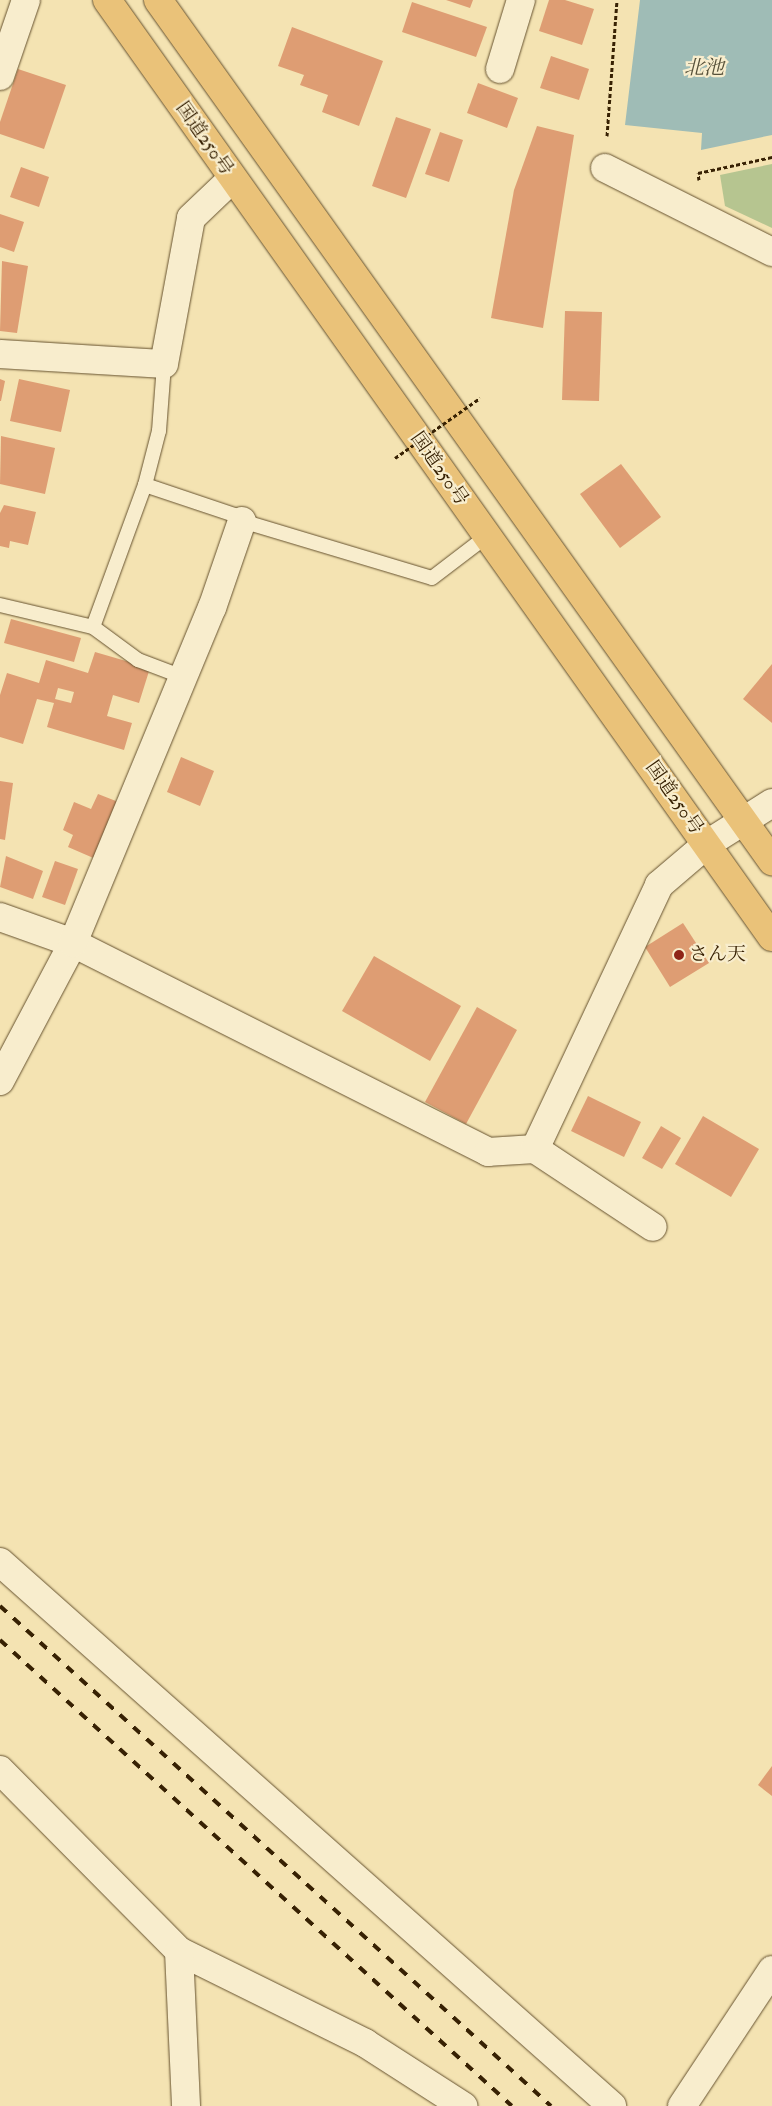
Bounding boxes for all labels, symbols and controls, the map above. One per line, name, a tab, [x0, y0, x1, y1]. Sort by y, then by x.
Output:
water label: 北池	[684, 55, 724, 79]
street label: 国道250号	[170, 98, 238, 180]
street label: 国道250号	[405, 428, 473, 510]
street label: 国道250号	[640, 757, 708, 839]
place label: さん天	[689, 944, 746, 966]
marker: さん天	[673, 949, 685, 961]

